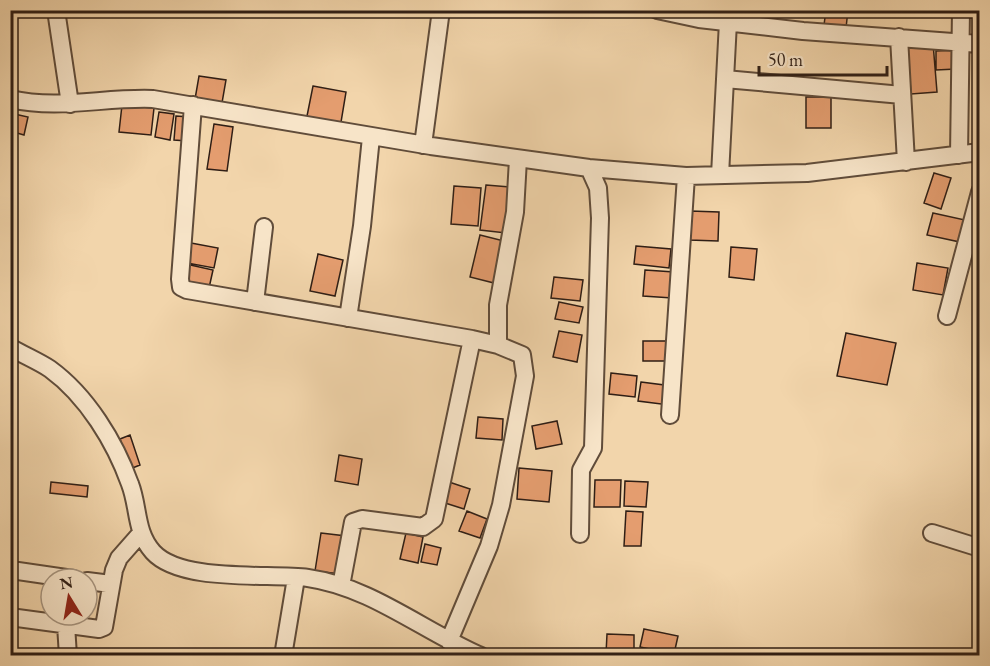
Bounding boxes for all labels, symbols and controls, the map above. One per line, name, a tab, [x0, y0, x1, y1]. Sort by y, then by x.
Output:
scale bar	[759, 39, 886, 77]
text: 50 m	[768, 48, 803, 71]
north arrow	[39, 567, 99, 627]
text: N	[58, 571, 75, 594]

